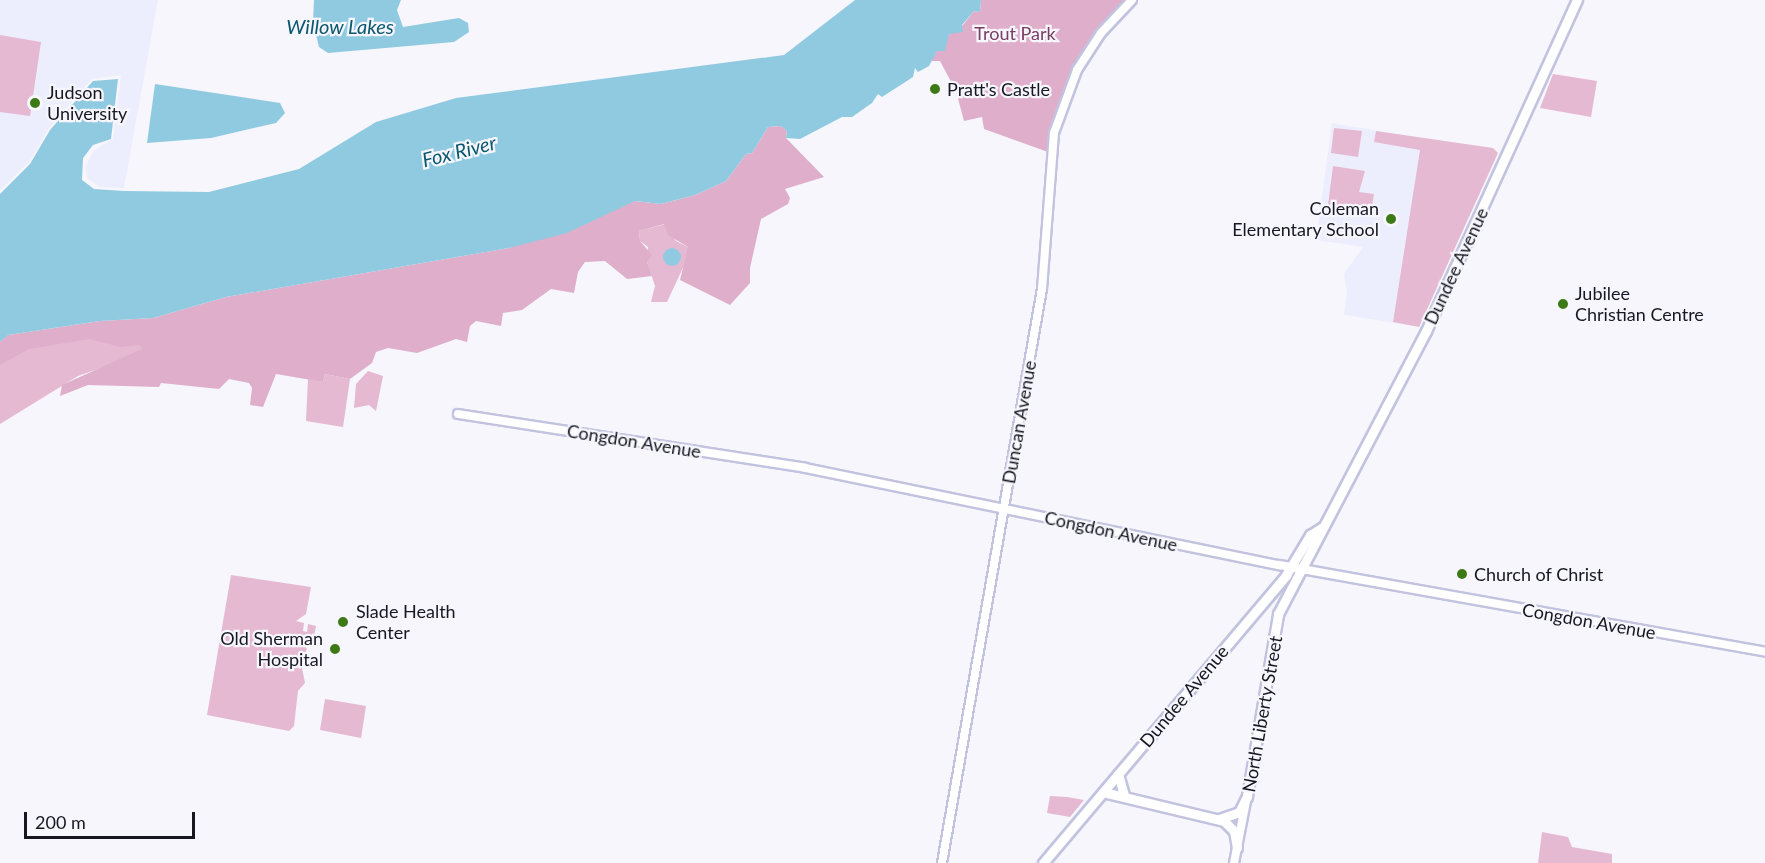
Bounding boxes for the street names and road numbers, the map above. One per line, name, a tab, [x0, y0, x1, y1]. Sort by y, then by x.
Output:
street label: Dundee Avenue	[1419, 204, 1493, 328]
street label: Duncan Avenue	[997, 358, 1041, 486]
street label: Congdon Avenue	[565, 420, 703, 462]
street label: Congdon Avenue	[1042, 506, 1180, 556]
street label: Congdon Avenue	[1520, 599, 1658, 643]
street label: North Liberty Street	[1238, 634, 1286, 794]
street label: Dundee Avenue	[1135, 640, 1233, 752]

